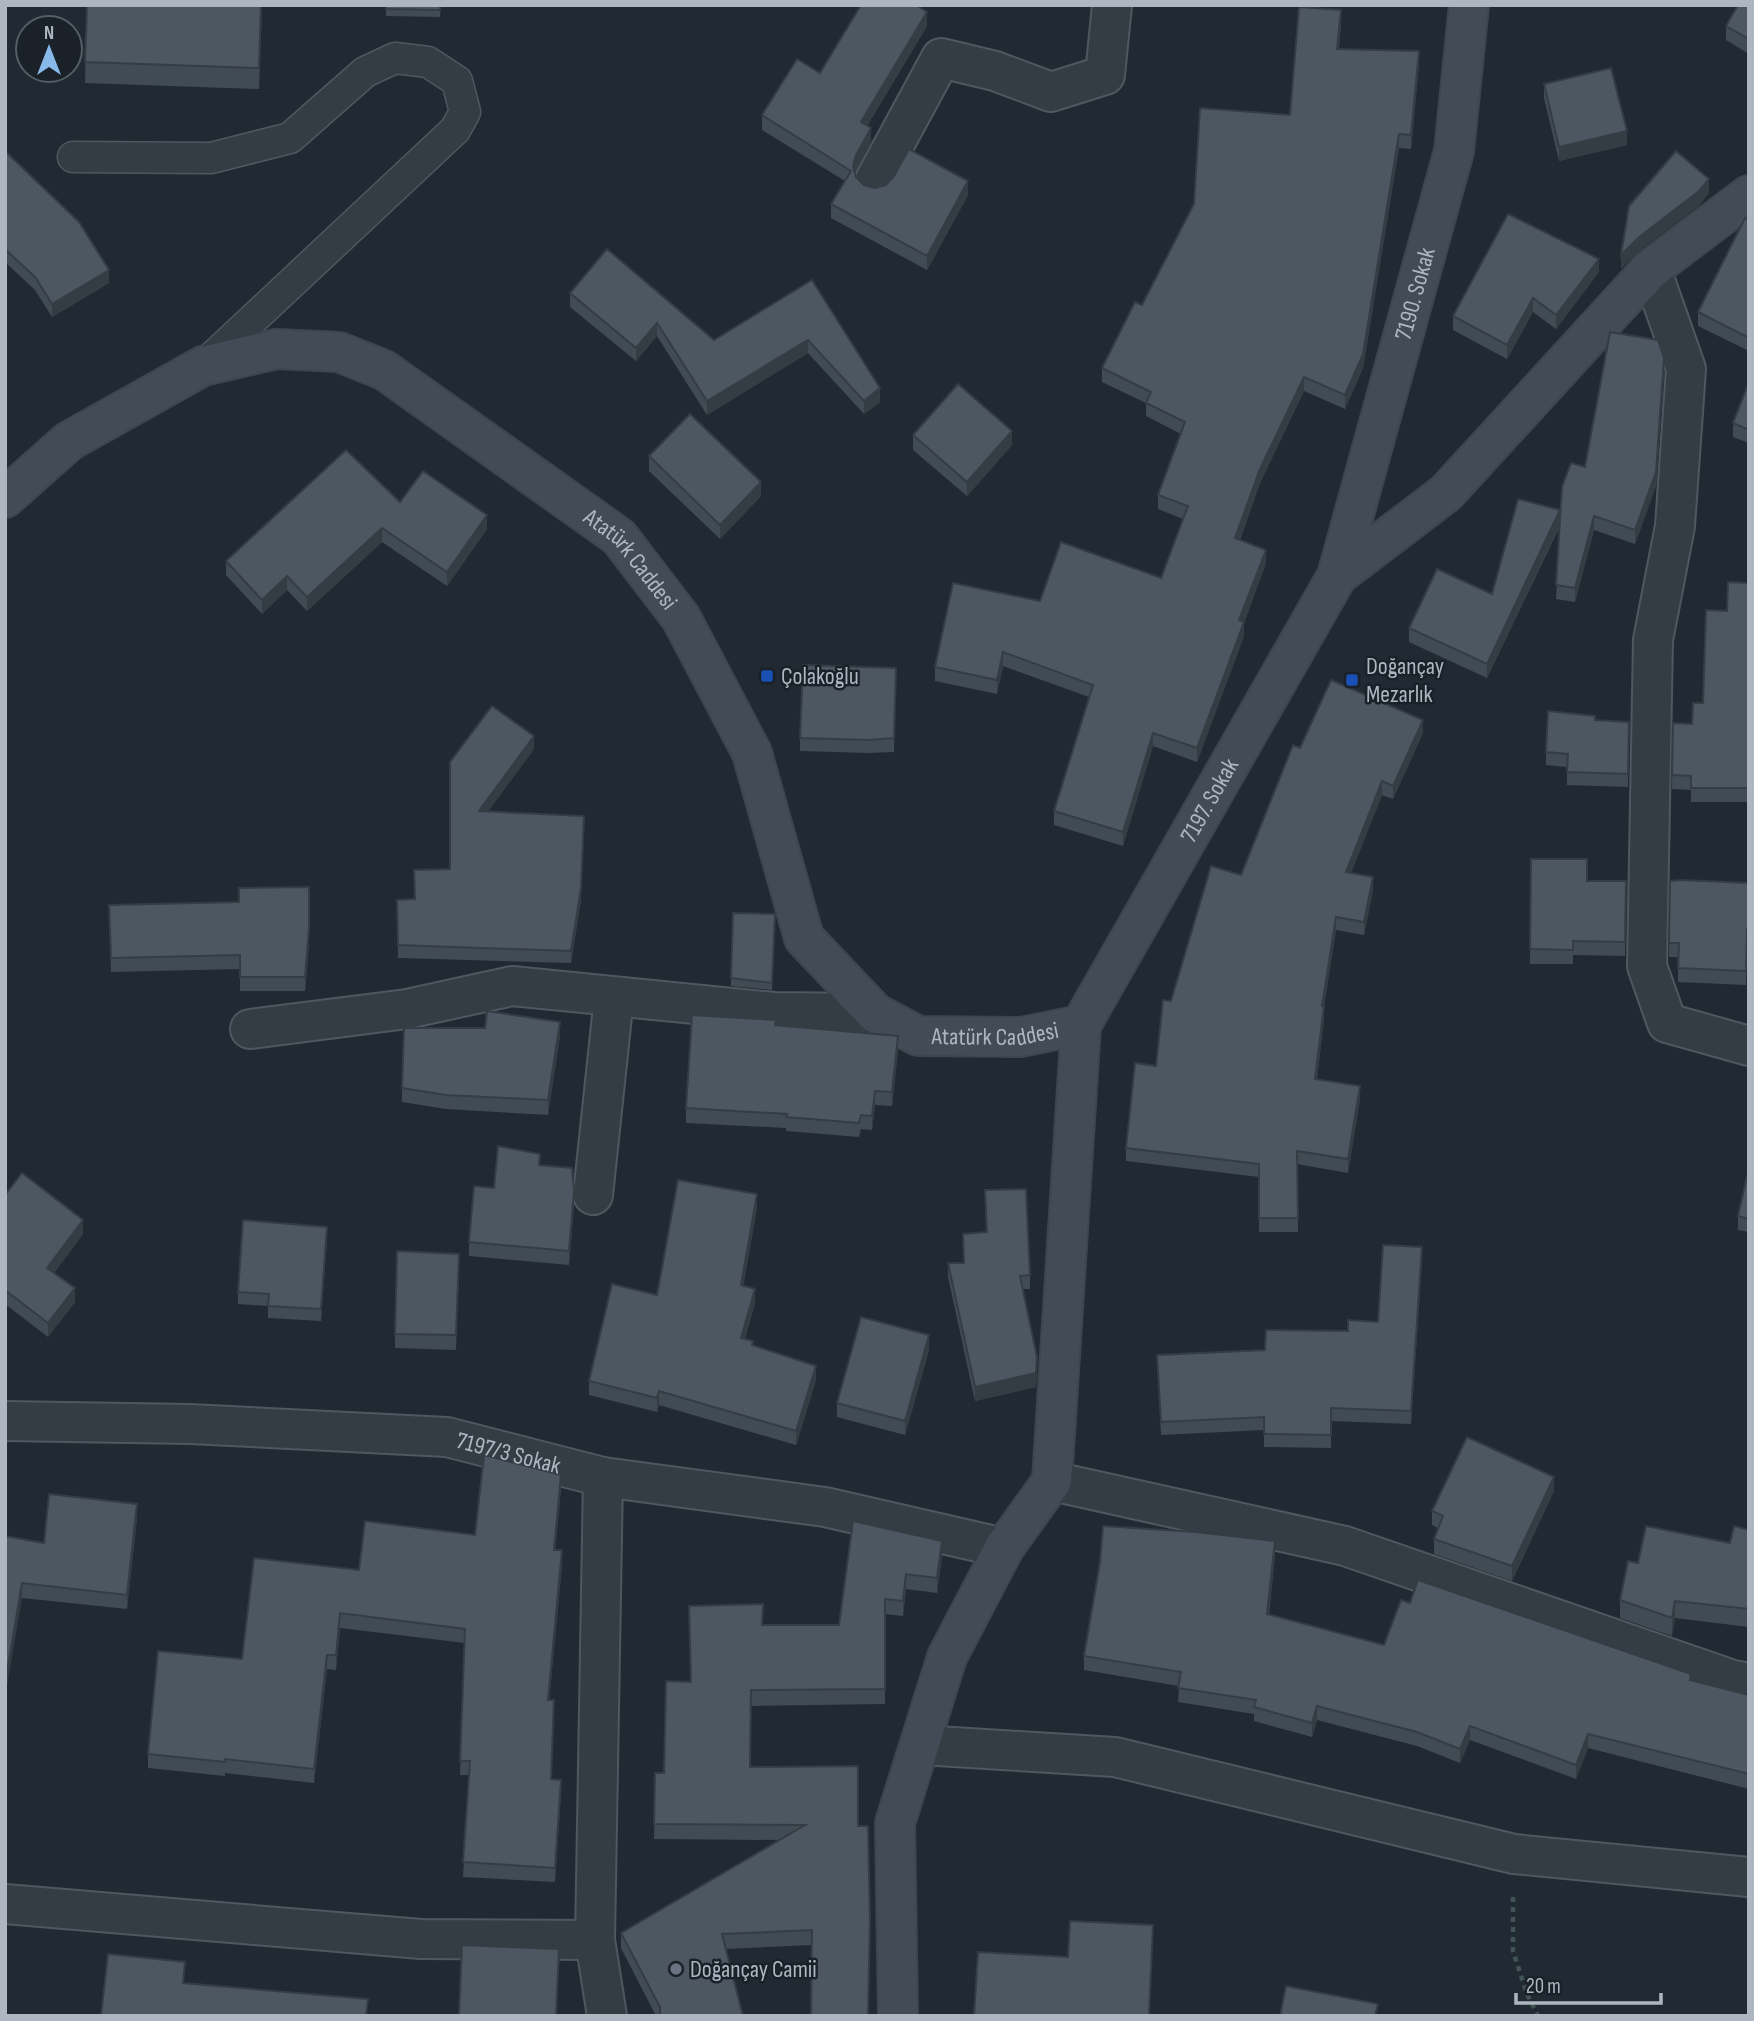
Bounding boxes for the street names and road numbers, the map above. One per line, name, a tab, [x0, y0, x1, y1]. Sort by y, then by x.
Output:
street label: 7190. Sokak	[1389, 244, 1442, 343]
street label: Atatürk Caddesi	[577, 502, 683, 616]
street label: 7197. Sokak	[1174, 753, 1245, 848]
street label: Atatürk Caddesi	[930, 1016, 1061, 1053]
street label: 7197/3 Sokak	[453, 1426, 564, 1481]

